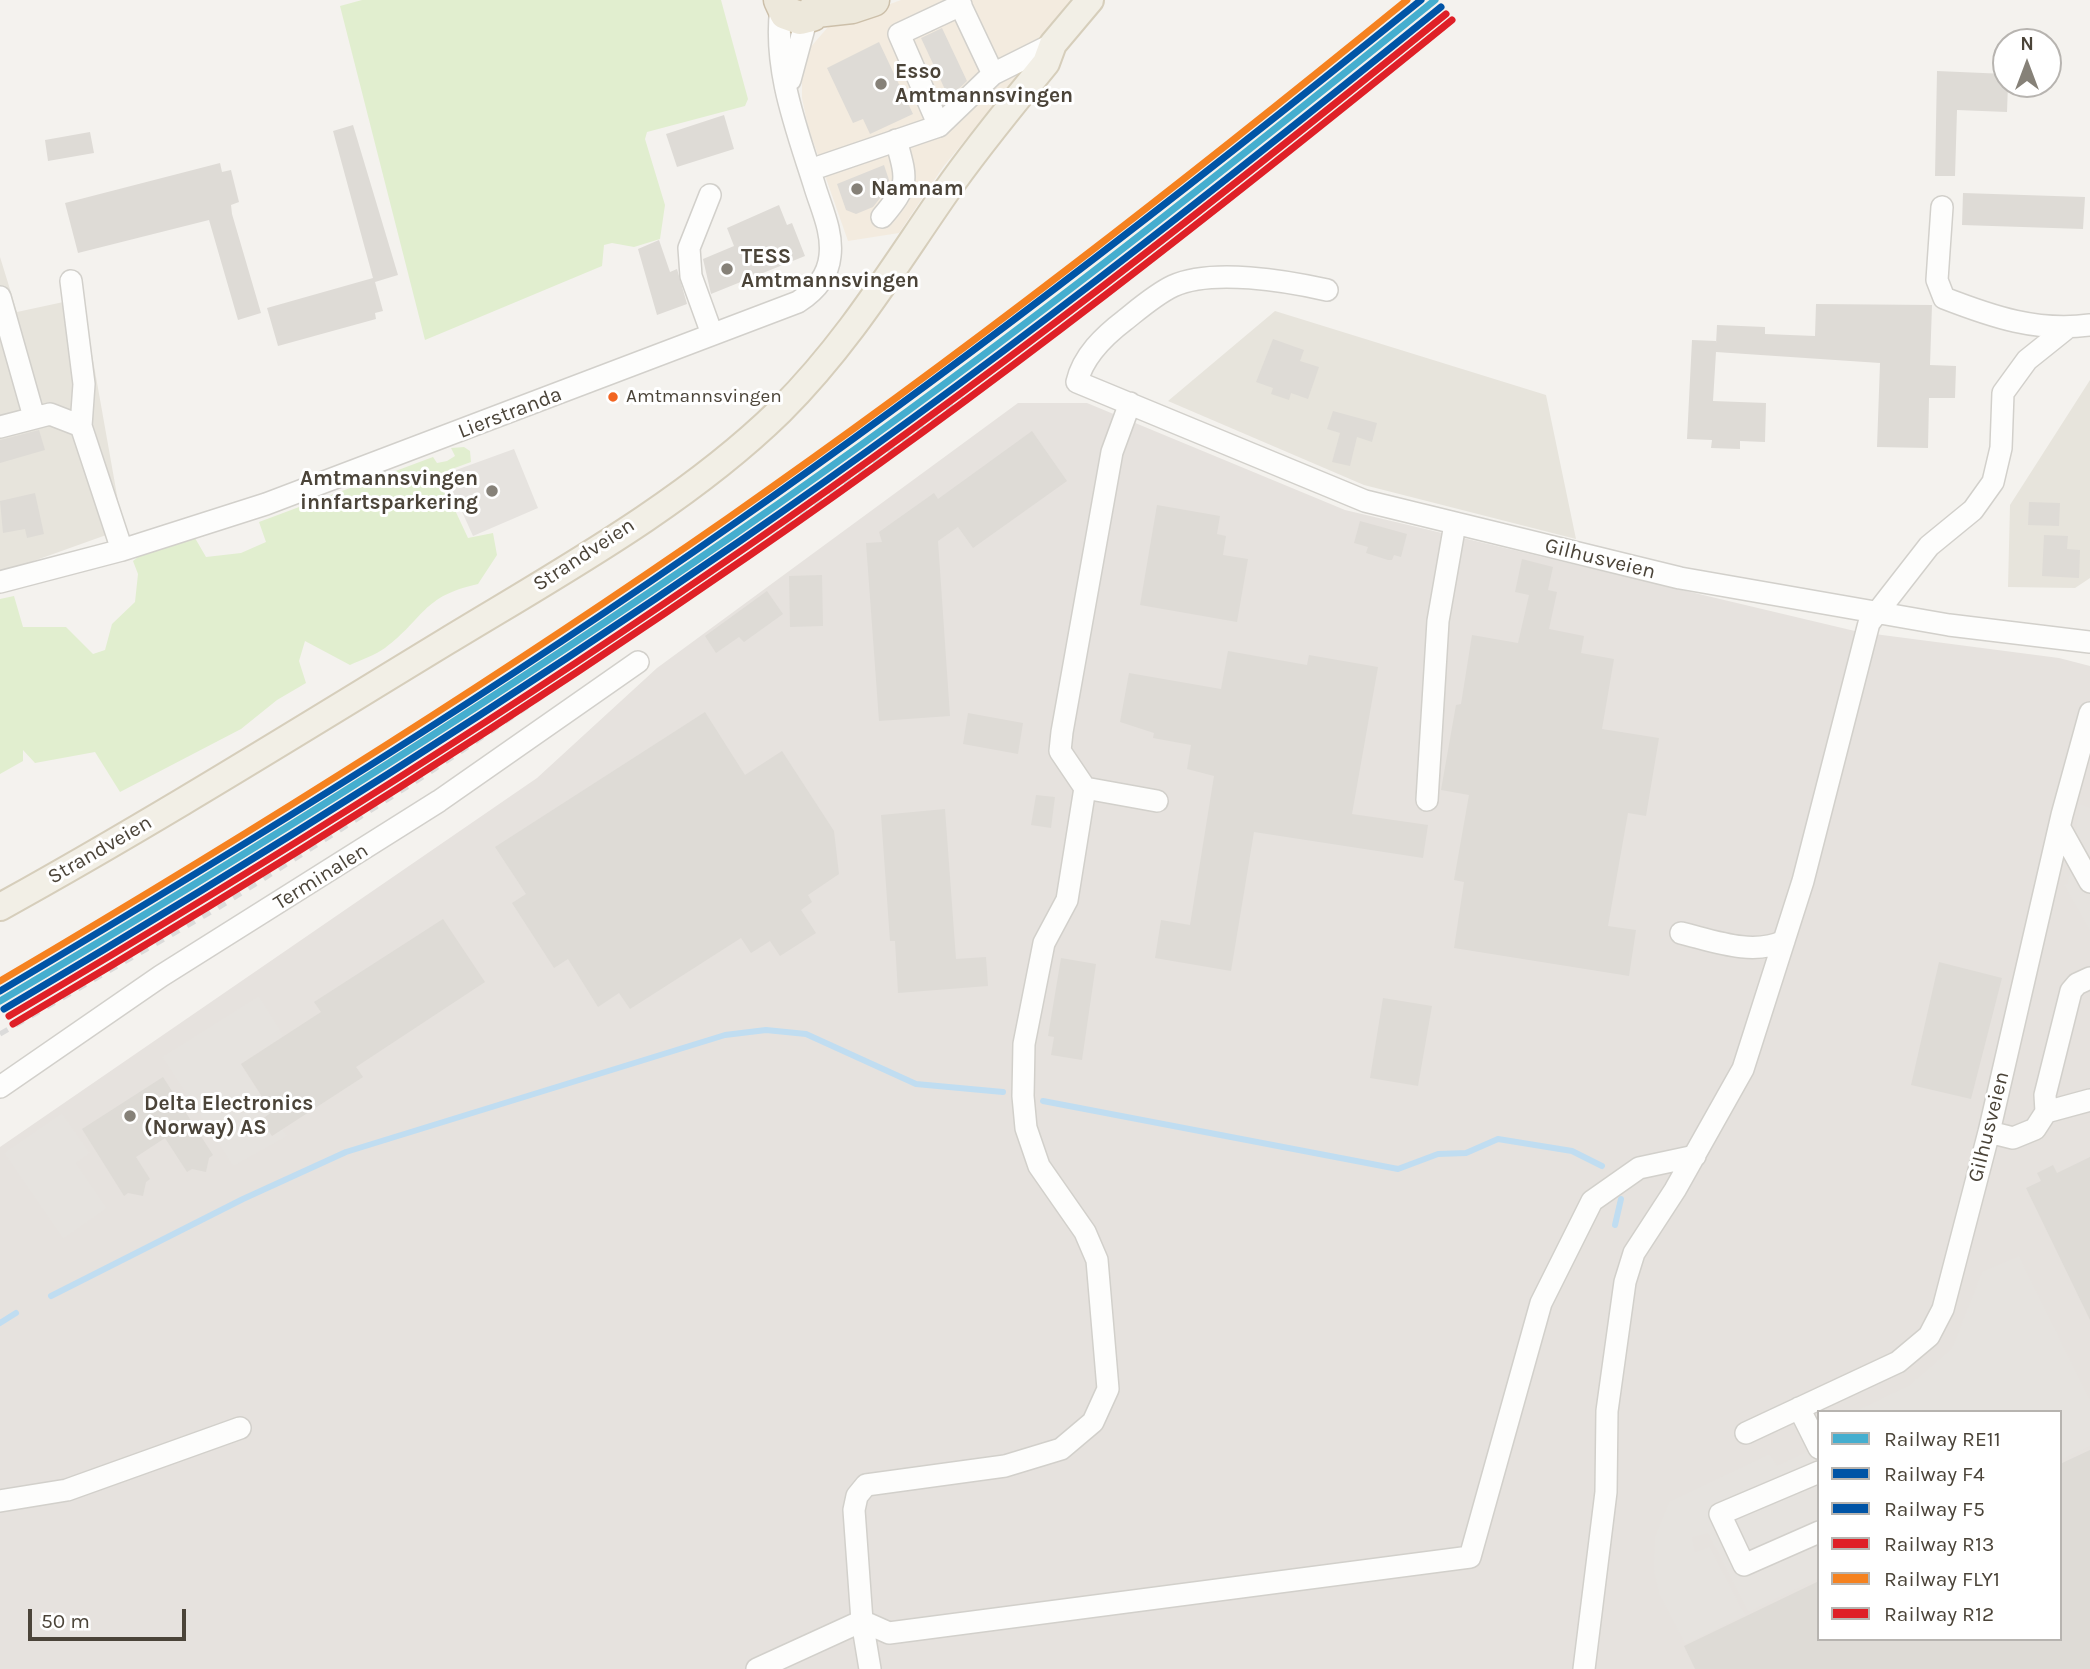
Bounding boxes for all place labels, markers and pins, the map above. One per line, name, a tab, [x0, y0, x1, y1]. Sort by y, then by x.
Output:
place label: Esso Amtmannsvingen	[895, 59, 1073, 109]
marker: Esso Amtmannsvingen	[873, 76, 889, 92]
place label: Namnam	[871, 176, 964, 202]
marker: Namnam	[849, 181, 865, 197]
place label: TESS Amtmannsvingen	[741, 244, 919, 294]
marker: TESS Amtmannsvingen	[719, 261, 735, 277]
place label: Amtmannsvingen	[626, 386, 782, 408]
marker: Amtmannsvingen	[606, 390, 620, 404]
place label: Amtmannsvingen innfartsparkering	[300, 466, 478, 516]
marker: Amtmannsvingen innfartsparkering	[484, 483, 500, 499]
place label: Delta Electronics (Norway) AS	[144, 1091, 313, 1141]
marker: Delta Electronics (Norway) AS	[122, 1108, 138, 1124]

